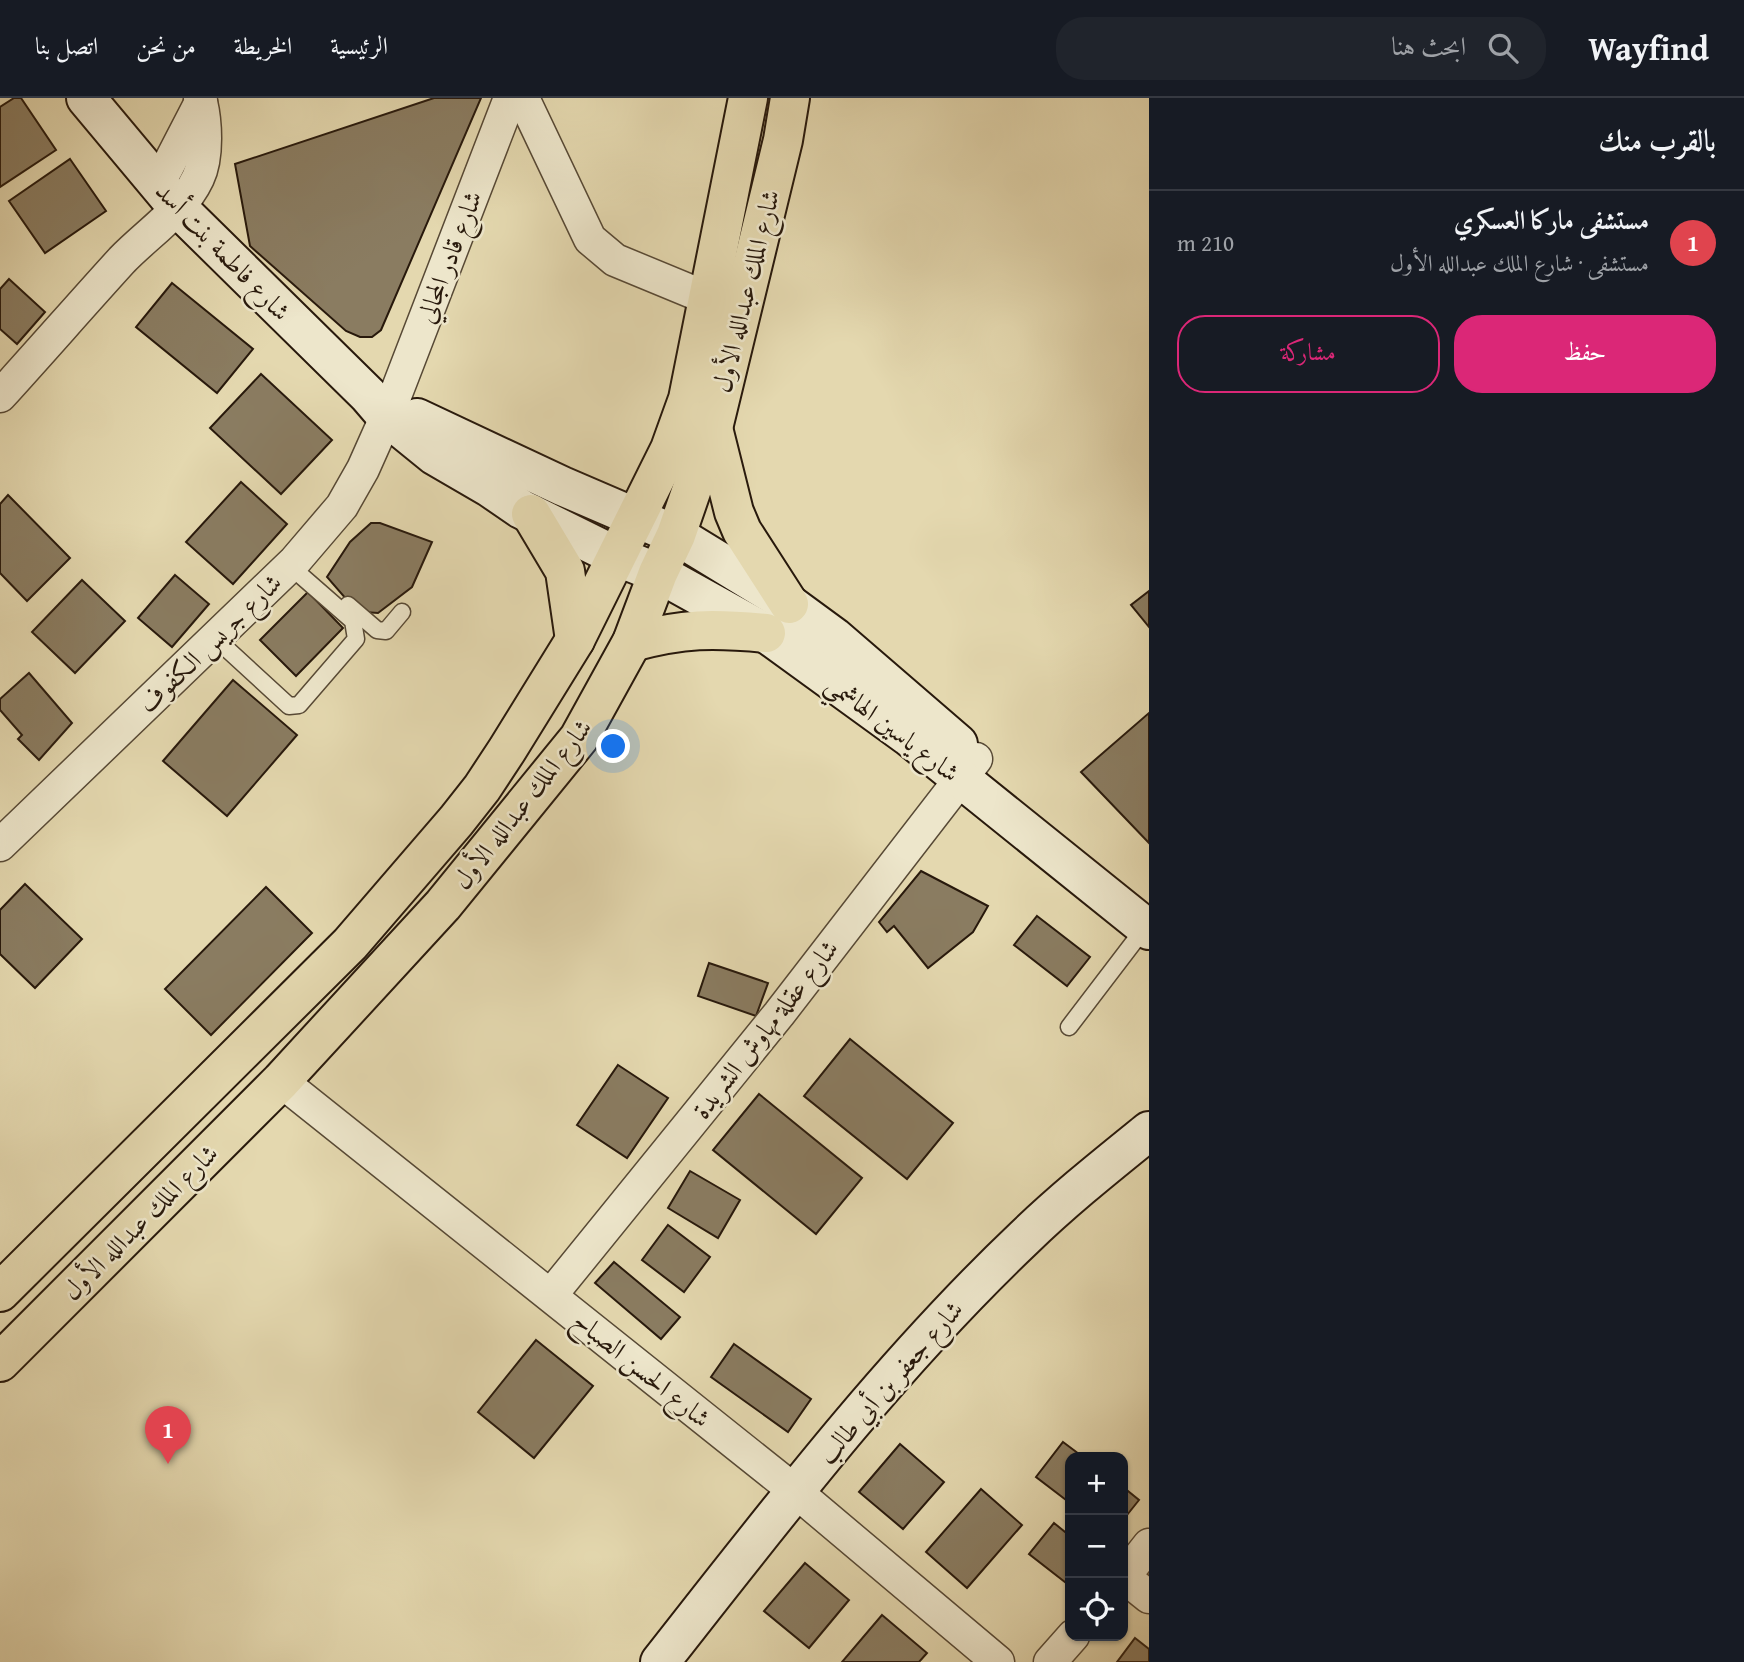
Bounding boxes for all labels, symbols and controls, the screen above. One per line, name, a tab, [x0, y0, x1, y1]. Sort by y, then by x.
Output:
search box	[1056, 17, 1546, 80]
text: Wayfind	[1588, 24, 1709, 72]
text: ابحث هنا	[1391, 26, 1466, 65]
text: اتصل بنا	[35, 28, 98, 63]
text: من نحن	[136, 28, 196, 63]
text: الخريطة	[234, 28, 292, 63]
text: الرئيسية	[330, 28, 388, 63]
icon: search	[1484, 29, 1522, 67]
text: بالقرب منك	[1599, 118, 1716, 162]
street label: شارع فاطمة بنت أسد	[144, 172, 300, 331]
street label: شارع قادر المجالي	[405, 185, 494, 330]
street label: شارع الملك عبدالله الأول	[701, 185, 792, 397]
text: مستشفى ماركا العسكري	[1454, 200, 1649, 239]
text: 210 m	[1177, 226, 1234, 259]
text: 1	[1687, 226, 1699, 259]
text: مستشفى · شارع الملك عبدالله الأول	[1390, 246, 1649, 279]
button: مشاركة	[1177, 315, 1440, 393]
button: حفظ	[1454, 315, 1716, 393]
street label: شارع جريس الكفوف	[129, 564, 293, 724]
street label: شارع ياسين الهاشمي	[814, 664, 969, 796]
street label: شارع الملك عبدالله الأول	[442, 710, 603, 899]
your location	[596, 729, 630, 763]
street label: شارع عقلة مهاوش الشريدة	[682, 930, 850, 1129]
street label: شارع الملك عبدالله الأول	[52, 1134, 229, 1311]
street label: شارع جعفر بن أبي طالب	[807, 1291, 974, 1474]
street label: شارع الحسن الصباح	[562, 1301, 720, 1440]
pin: 1	[145, 1406, 191, 1464]
map controls	[1065, 1452, 1128, 1641]
button: +	[1065, 1452, 1128, 1515]
button: −	[1065, 1515, 1128, 1578]
button: locate	[1065, 1578, 1128, 1641]

